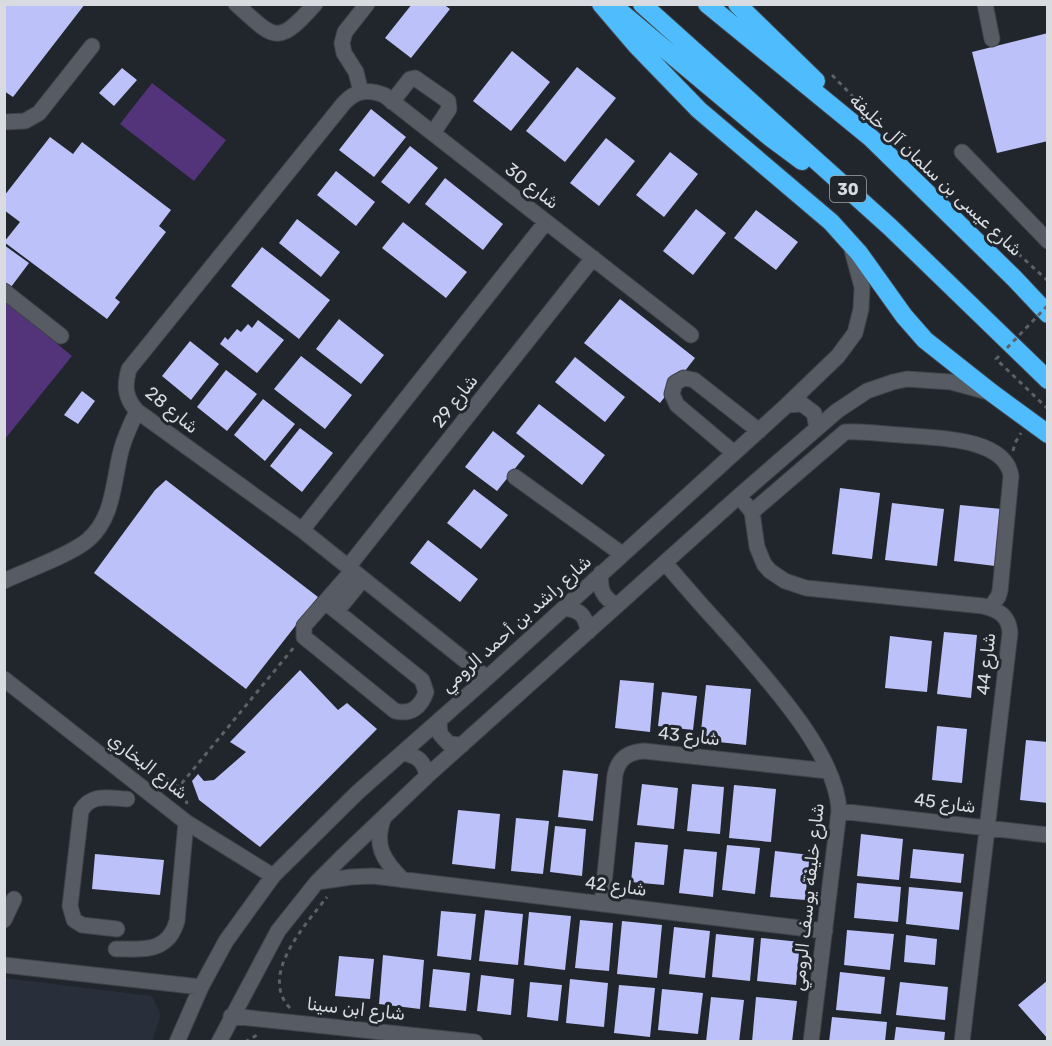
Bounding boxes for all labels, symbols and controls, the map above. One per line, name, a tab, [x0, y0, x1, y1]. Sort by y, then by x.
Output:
street label: شارع عيسى بن سلمان آل خليفة	[844, 89, 1027, 262]
street label: شارع 30	[500, 158, 563, 215]
road number: 30	[830, 176, 866, 202]
street label: شارع 29	[427, 370, 483, 433]
street label: شارع 28	[140, 382, 203, 439]
street label: شارع راشد بن أحمد الرومي	[436, 550, 597, 699]
street label: شارع 44	[972, 632, 1001, 696]
street label: شارع 43	[657, 722, 721, 751]
street label: شارع البخاري	[103, 728, 192, 805]
street label: شارع 45	[913, 788, 977, 819]
street label: شارع خليفة يوسف الرومي	[787, 802, 831, 992]
street label: شارع 42	[584, 871, 648, 902]
street label: شارع ابن سينا	[306, 993, 406, 1026]

